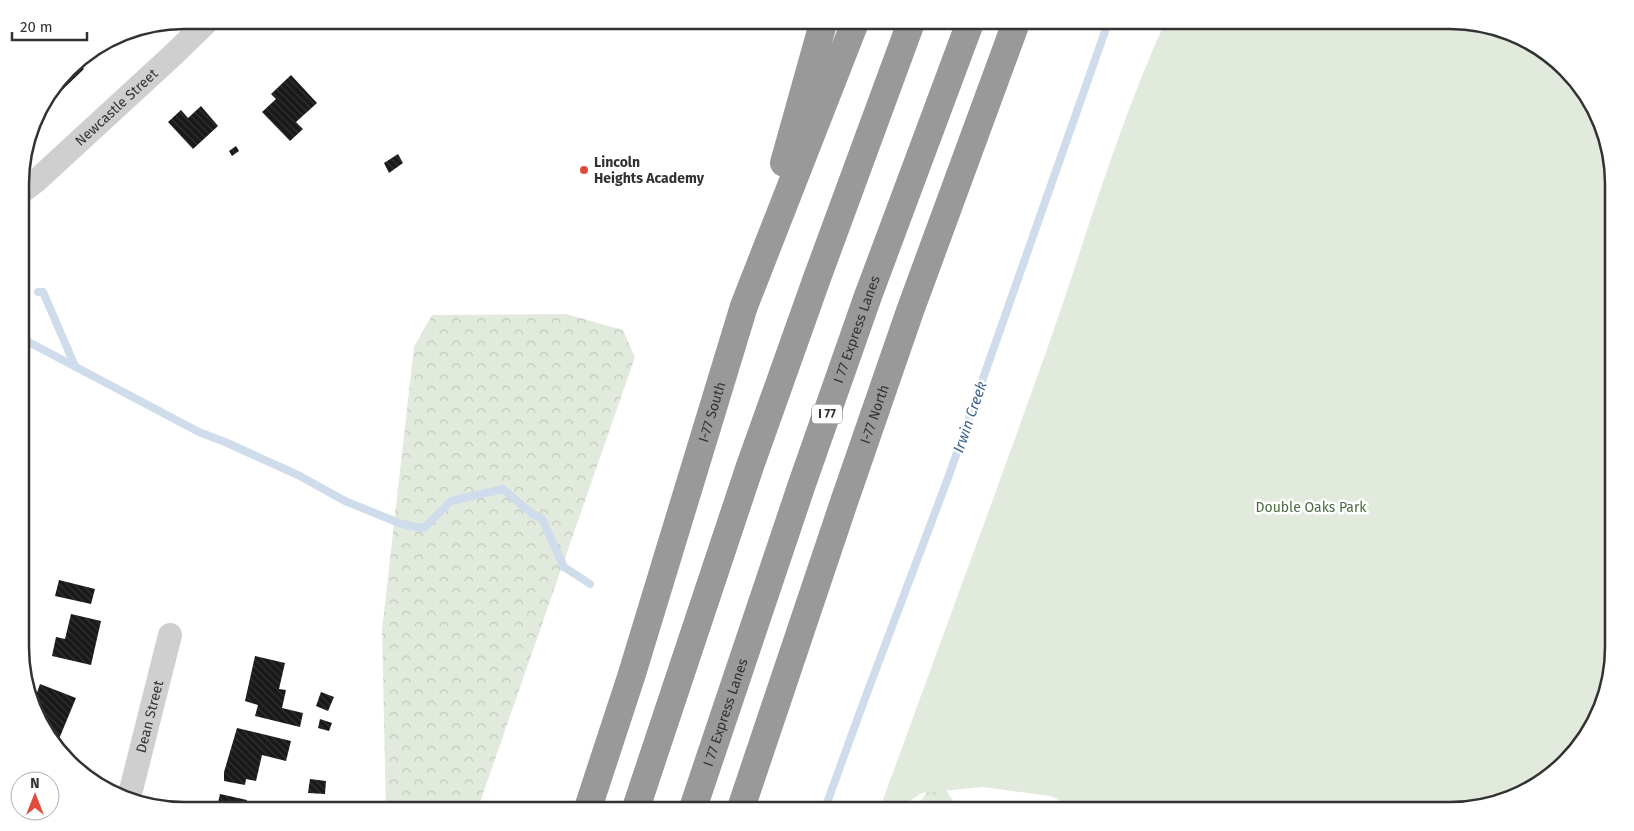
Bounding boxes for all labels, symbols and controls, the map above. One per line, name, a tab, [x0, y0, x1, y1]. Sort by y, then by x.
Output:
scale bar	[12, 10, 88, 42]
text: 20 m	[20, 18, 53, 36]
street label: Newcastle Street	[72, 65, 162, 150]
place label: Lincoln Heights Academy	[594, 154, 705, 187]
marker: Lincoln Heights Academy	[578, 164, 590, 176]
street label: I 77 Express Lanes	[830, 273, 884, 385]
water label: Irwin Creek	[949, 379, 991, 455]
street label: I-77 South	[695, 380, 729, 445]
street label: I-77 North	[857, 382, 893, 446]
road number: I 77	[812, 404, 842, 424]
park label: Double Oaks Park	[1255, 499, 1367, 516]
street label: I 77 Express Lanes	[700, 656, 752, 769]
street label: Dean Street	[133, 678, 167, 755]
north arrow	[10, 771, 60, 821]
text: N	[30, 775, 40, 792]

